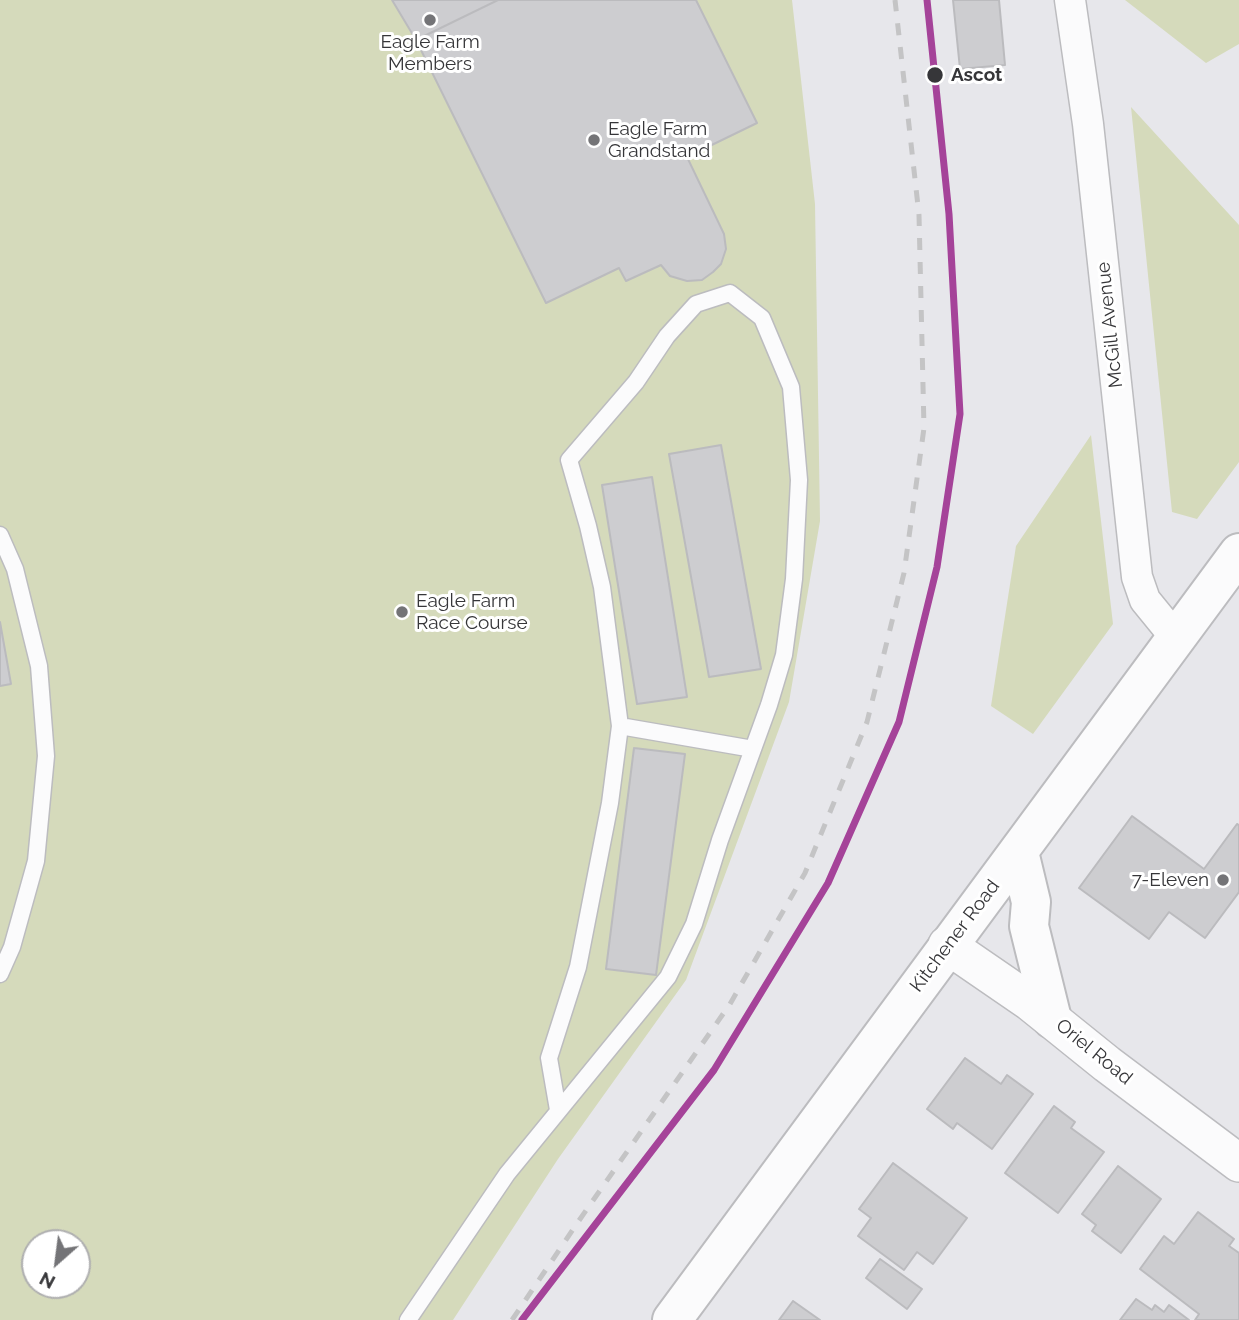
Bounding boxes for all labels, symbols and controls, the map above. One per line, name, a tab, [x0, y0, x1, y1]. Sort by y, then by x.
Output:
marker: Eagle Farm Members	[422, 12, 438, 28]
place label: Eagle Farm Members	[380, 31, 480, 75]
place label: Ascot	[951, 64, 1002, 86]
marker: Ascot	[925, 65, 945, 85]
place label: Eagle Farm Grandstand	[608, 118, 710, 162]
marker: Eagle Farm Grandstand	[586, 132, 602, 148]
street label: McGill Avenue	[1092, 261, 1128, 389]
place label: Eagle Farm Race Course	[416, 590, 528, 634]
marker: Eagle Farm Race Course	[394, 604, 410, 620]
place label: 7-Eleven	[1132, 869, 1209, 891]
marker: 7-Eleven	[1215, 872, 1231, 888]
street label: Kitchener Road	[905, 875, 1005, 997]
street label: Oriel Road	[1051, 1014, 1137, 1090]
north arrow	[21, 1229, 91, 1299]
text: N	[36, 1268, 59, 1294]

